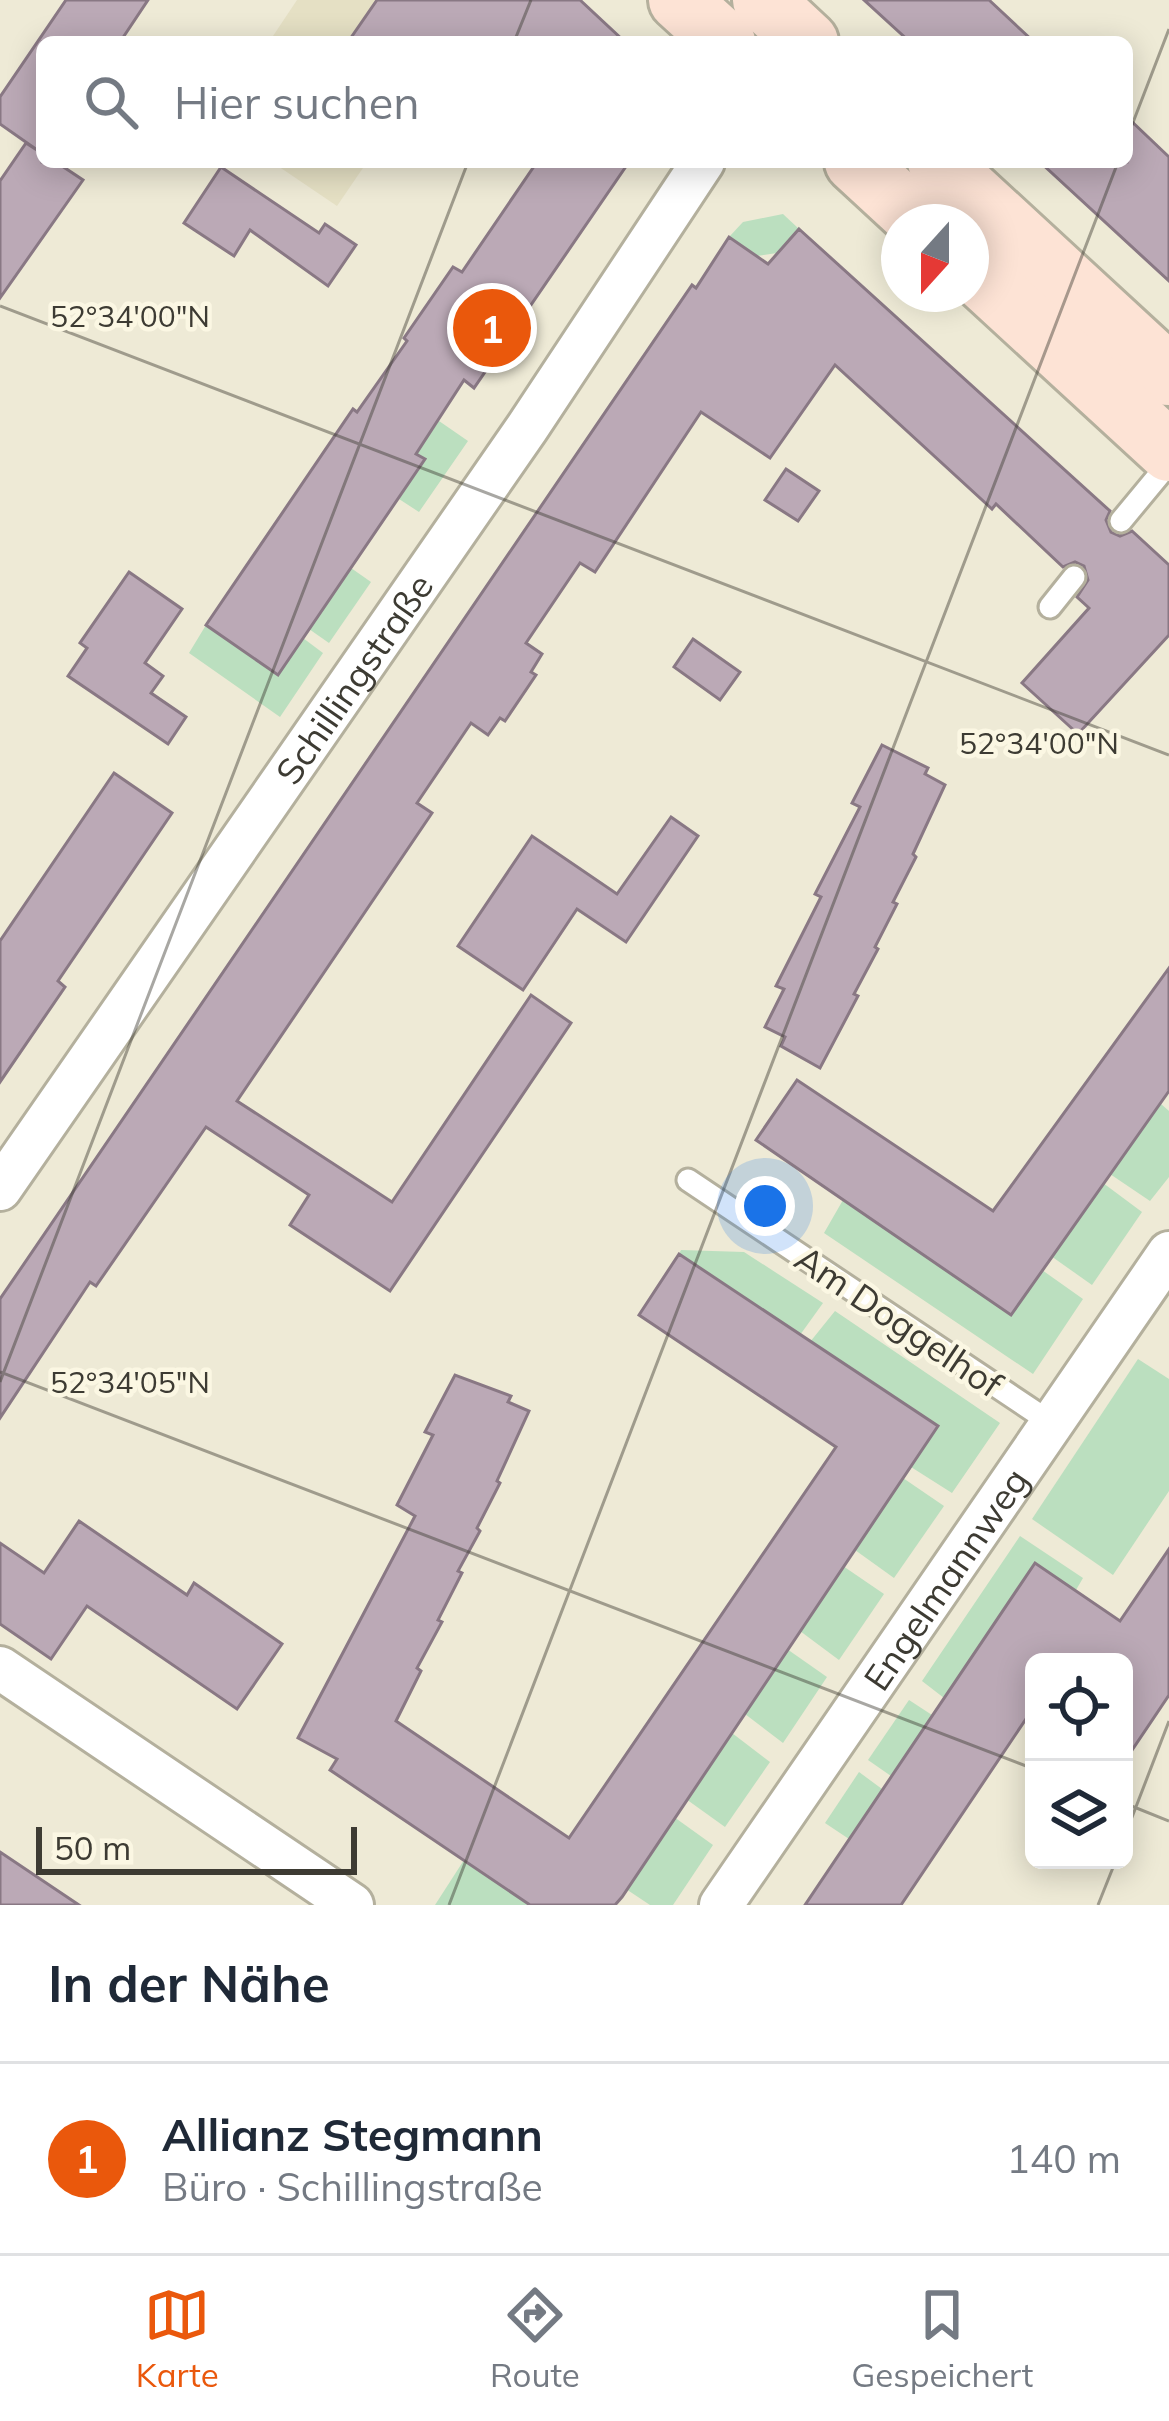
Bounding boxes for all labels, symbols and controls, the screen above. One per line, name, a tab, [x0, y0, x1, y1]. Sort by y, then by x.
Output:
search box	[36, 36, 1133, 168]
icon: search	[78, 69, 144, 135]
text: Hier suchen	[174, 74, 420, 130]
north arrow	[881, 204, 989, 312]
pin: 1	[453, 283, 531, 373]
text: 52°34'00"N	[50, 297, 210, 335]
street label: Schillingstraße	[265, 565, 442, 792]
text: 52°34'00"N	[959, 724, 1119, 762]
your location	[735, 1176, 795, 1236]
street label: Am Doggelhof	[787, 1235, 1012, 1407]
text: 52°34'05"N	[50, 1363, 210, 1401]
street label: Engelmannweg	[853, 1459, 1037, 1698]
map controls	[1025, 1653, 1133, 1869]
button: locate	[1025, 1653, 1133, 1761]
button: layers	[1025, 1761, 1133, 1869]
scale bar	[36, 1821, 357, 1874]
text: 50 m	[54, 1827, 131, 1868]
text: In der Nähe	[48, 1951, 330, 2015]
text: Allianz Stegmann	[162, 2106, 543, 2162]
text: 1	[75, 2134, 99, 2183]
text: 140 m	[1006, 2134, 1121, 2183]
text: Büro · Schillingstraße	[162, 2162, 543, 2211]
tab: Karte	[136, 2282, 219, 2395]
tab: Route	[490, 2282, 580, 2395]
tab: Gespeichert	[851, 2282, 1033, 2395]

